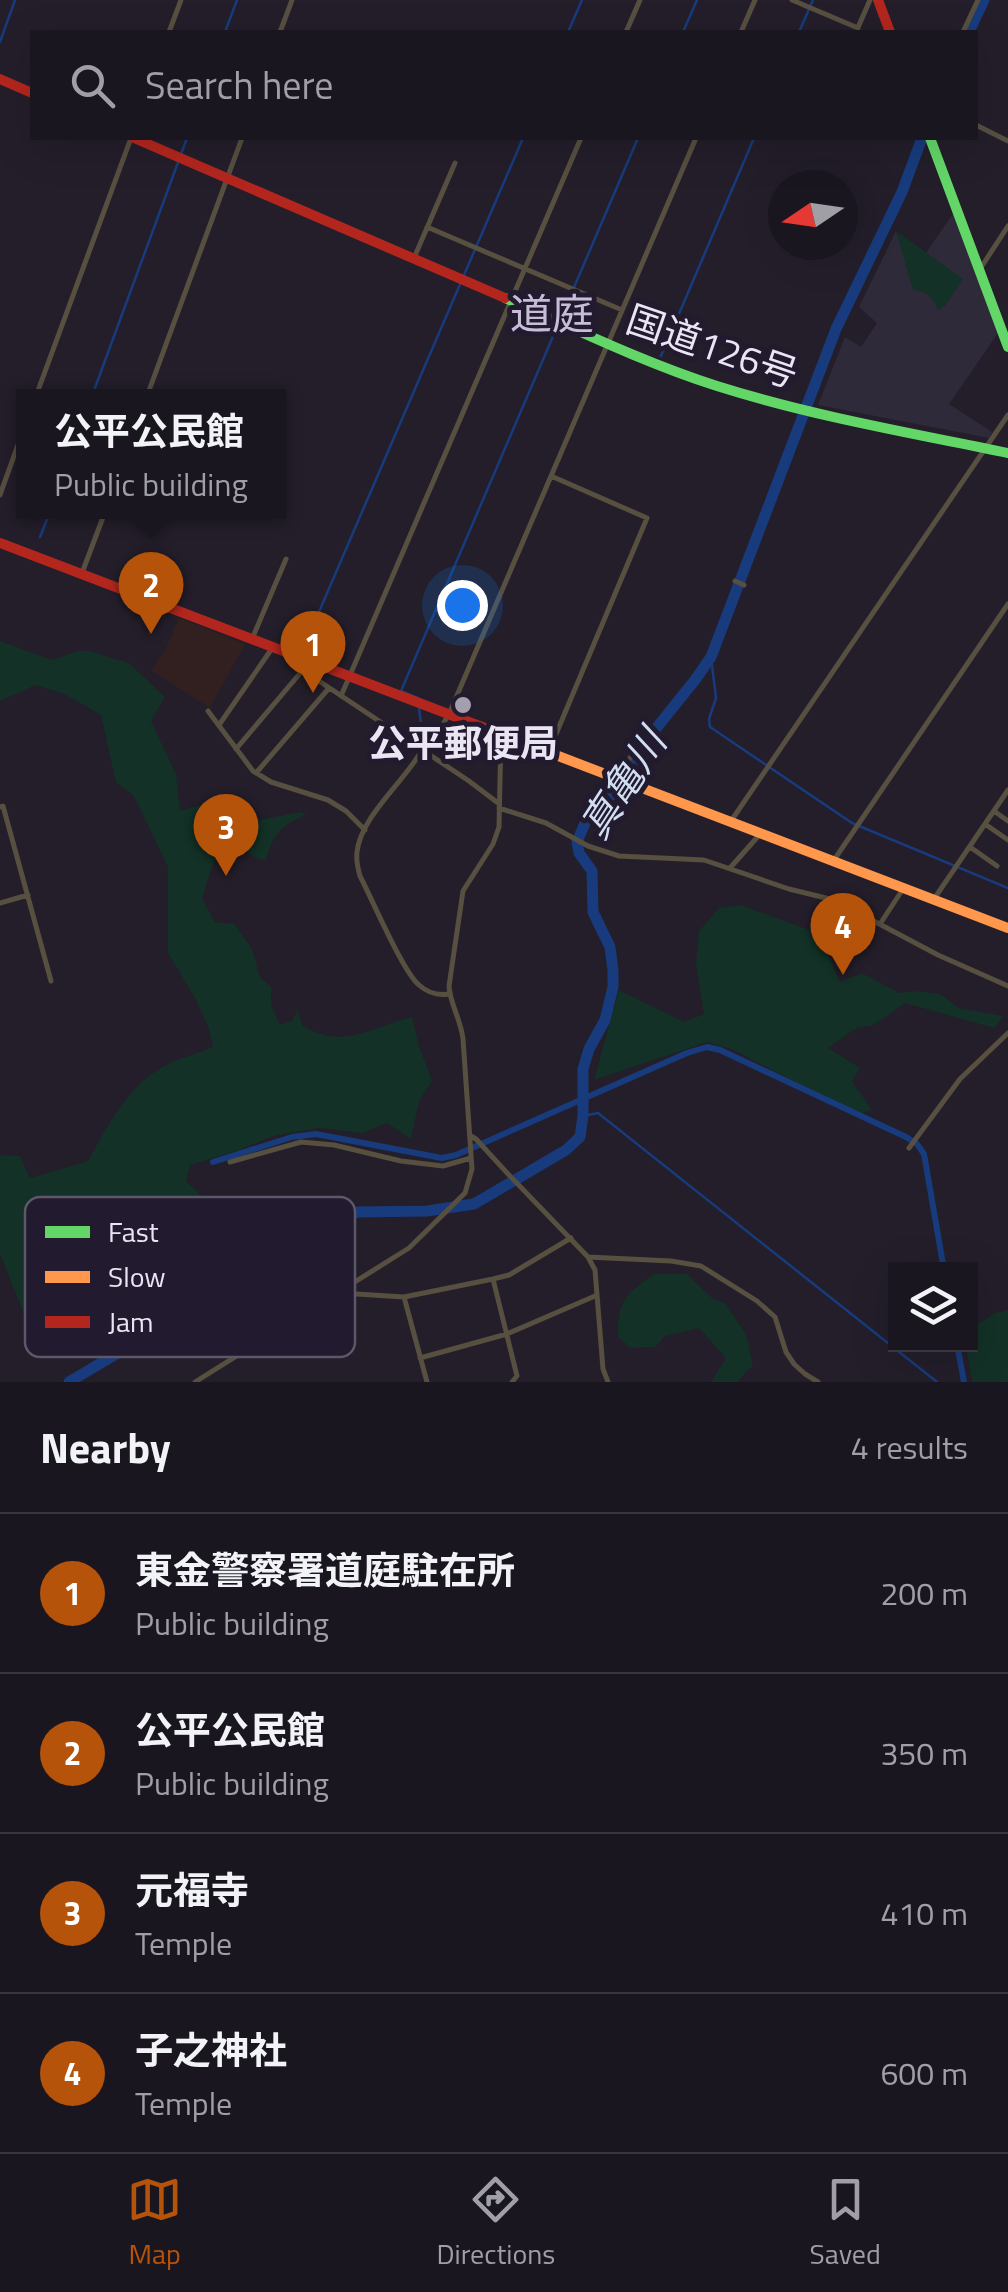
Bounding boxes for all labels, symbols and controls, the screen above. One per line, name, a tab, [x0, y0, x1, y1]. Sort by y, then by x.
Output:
search box	[30, 30, 978, 140]
text: Search here	[145, 56, 333, 114]
icon: search	[65, 58, 120, 113]
north arrow	[768, 170, 858, 260]
district label: 道庭	[510, 281, 594, 345]
street label: 国道126号	[619, 290, 806, 402]
popup	[16, 389, 286, 519]
text: 公平公民館	[54, 402, 244, 460]
text: Public building	[54, 460, 248, 508]
pin: 2	[118, 552, 184, 634]
your location	[437, 580, 488, 631]
pin: 1	[280, 610, 346, 693]
marker: 公平郵便局	[452, 694, 474, 716]
water label: 真亀川	[564, 713, 683, 851]
place label: 公平郵便局	[368, 714, 558, 772]
pin: 3	[194, 794, 258, 876]
pin: 4	[810, 892, 876, 975]
legend	[25, 1197, 355, 1357]
text: Fast	[108, 1210, 159, 1253]
text: Slow	[108, 1255, 166, 1298]
map controls	[888, 1262, 978, 1352]
button: layers	[888, 1262, 978, 1352]
text: Jam	[108, 1300, 154, 1343]
text: Nearby	[40, 1415, 171, 1479]
text: 4 results	[851, 1423, 968, 1471]
text: 東金警察署道庭駐在所	[135, 1541, 515, 1599]
text: 1	[64, 1569, 81, 1617]
text: 200 m	[880, 1569, 968, 1617]
text: Public building	[135, 1599, 329, 1647]
text: 公平公民館	[135, 1701, 325, 1759]
text: 2	[64, 1729, 81, 1777]
text: 350 m	[880, 1729, 968, 1777]
text: Public building	[135, 1759, 329, 1807]
text: 元福寺	[135, 1861, 249, 1919]
text: 3	[64, 1889, 81, 1937]
text: 410 m	[880, 1889, 968, 1937]
text: Temple	[135, 1919, 232, 1967]
text: 子之神社	[135, 2021, 287, 2079]
text: 4	[64, 2049, 81, 2097]
text: 600 m	[880, 2049, 968, 2097]
text: Temple	[135, 2079, 232, 2127]
tab: Map	[127, 2172, 182, 2275]
tab: Directions	[436, 2172, 555, 2275]
tab: Saved	[810, 2172, 881, 2275]

